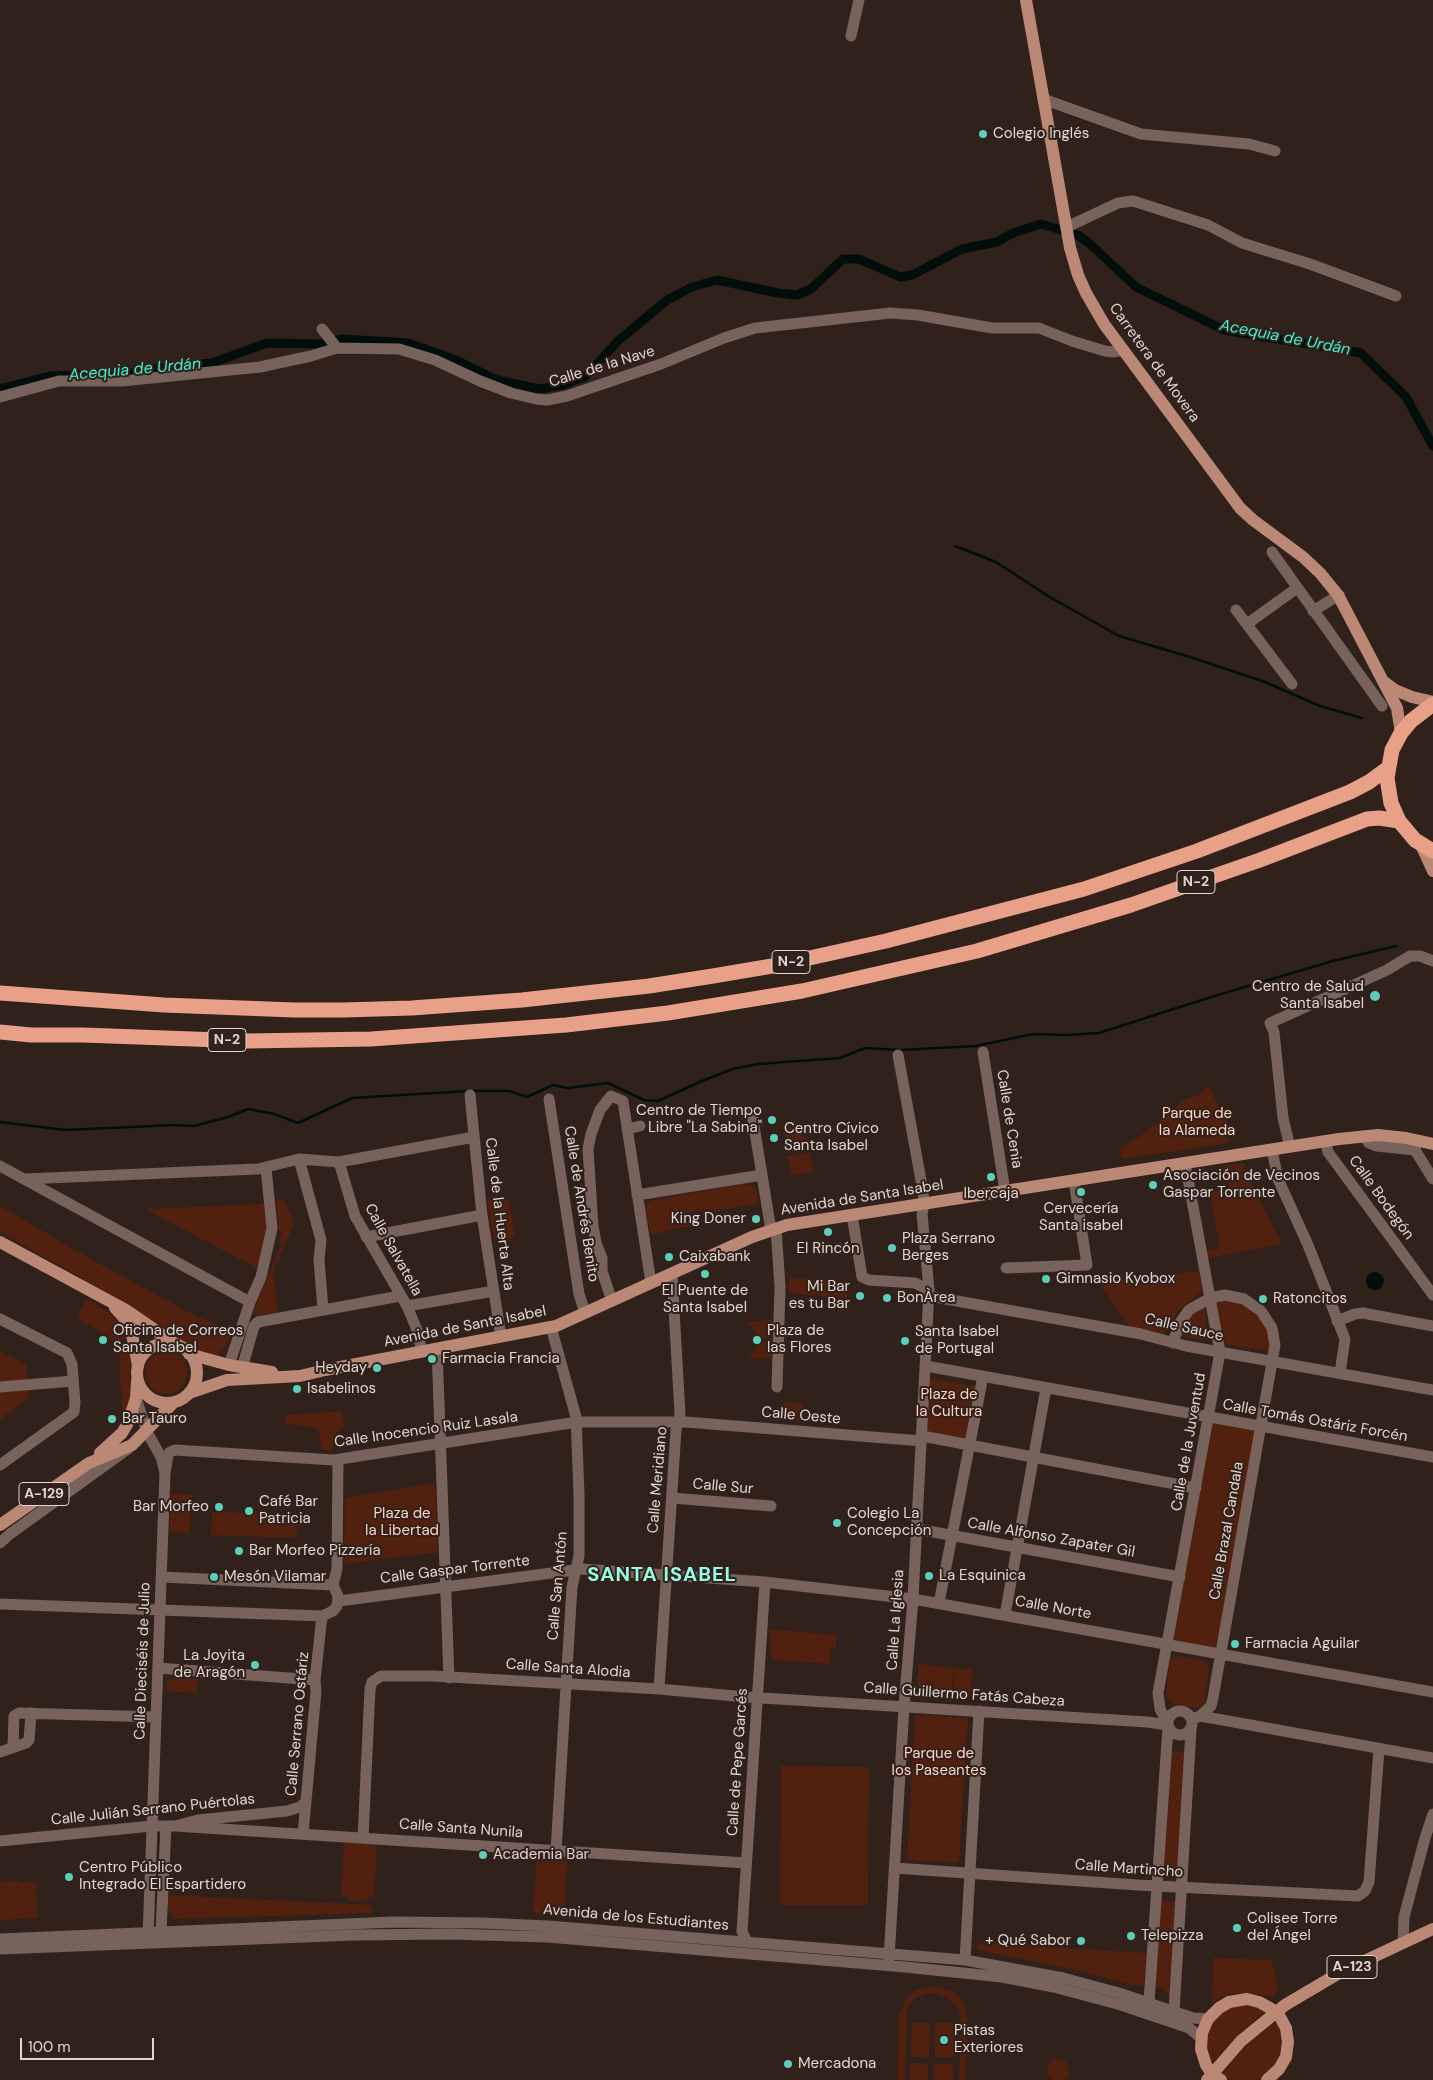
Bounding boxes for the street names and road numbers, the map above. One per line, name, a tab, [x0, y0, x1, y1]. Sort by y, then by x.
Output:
street label: Carretera de Movera	[1105, 300, 1203, 426]
street label: Calle de la Nave	[547, 342, 657, 392]
road number: N-2	[1177, 870, 1215, 894]
road number: N-2	[772, 950, 810, 974]
road number: N-2	[208, 1028, 246, 1052]
street label: Calle de Cenia	[992, 1068, 1026, 1170]
street label: Calle de Andrés Benito	[560, 1125, 602, 1283]
street label: Calle de la Huerta Alta	[481, 1137, 517, 1291]
street label: Calle Bodegón	[1344, 1152, 1418, 1244]
street label: Avenida de Santa Isabel	[779, 1176, 945, 1220]
street label: Calle Salvatella	[360, 1201, 426, 1299]
street label: Avenida de Santa Isabel	[382, 1302, 548, 1352]
street label: Calle Sauce	[1143, 1310, 1225, 1346]
street label: Calle de la Juventud	[1168, 1371, 1210, 1513]
street label: Calle Tomás Ostáriz Forcén	[1221, 1396, 1409, 1446]
street label: Calle Oeste	[761, 1404, 841, 1428]
street label: Calle Inocencio Ruiz Lasala	[333, 1408, 519, 1452]
street label: Calle Meridiano	[644, 1426, 672, 1534]
street label: Calle Brazal Candala	[1206, 1461, 1248, 1601]
street label: Calle Sur	[692, 1475, 754, 1499]
road number: A-129	[19, 1482, 69, 1506]
street label: Calle Alfonso Zapater Gil	[966, 1514, 1136, 1562]
street label: Calle San Antón	[544, 1531, 572, 1641]
street label: Calle Gaspar Torrente	[379, 1552, 531, 1588]
street label: Calle La Iglesia	[883, 1569, 909, 1671]
street label: Calle Dieciséis de Julio	[131, 1582, 155, 1740]
street label: Calle Norte	[1013, 1592, 1093, 1624]
street label: Calle Serrano Ostáriz	[283, 1651, 313, 1797]
street label: Calle Santa Alodia	[505, 1656, 631, 1682]
street label: Calle Guillermo Fatás Cabeza	[863, 1679, 1065, 1711]
street label: Calle de Pepe Garcés	[724, 1687, 752, 1837]
street label: Calle Julián Serrano Puértolas	[50, 1790, 256, 1830]
street label: Calle Santa Nunila	[398, 1816, 524, 1842]
street label: Calle Martincho	[1074, 1856, 1184, 1882]
street label: Avenida de los Estudiantes	[542, 1901, 730, 1935]
road number: A-123	[1327, 1955, 1377, 1978]

